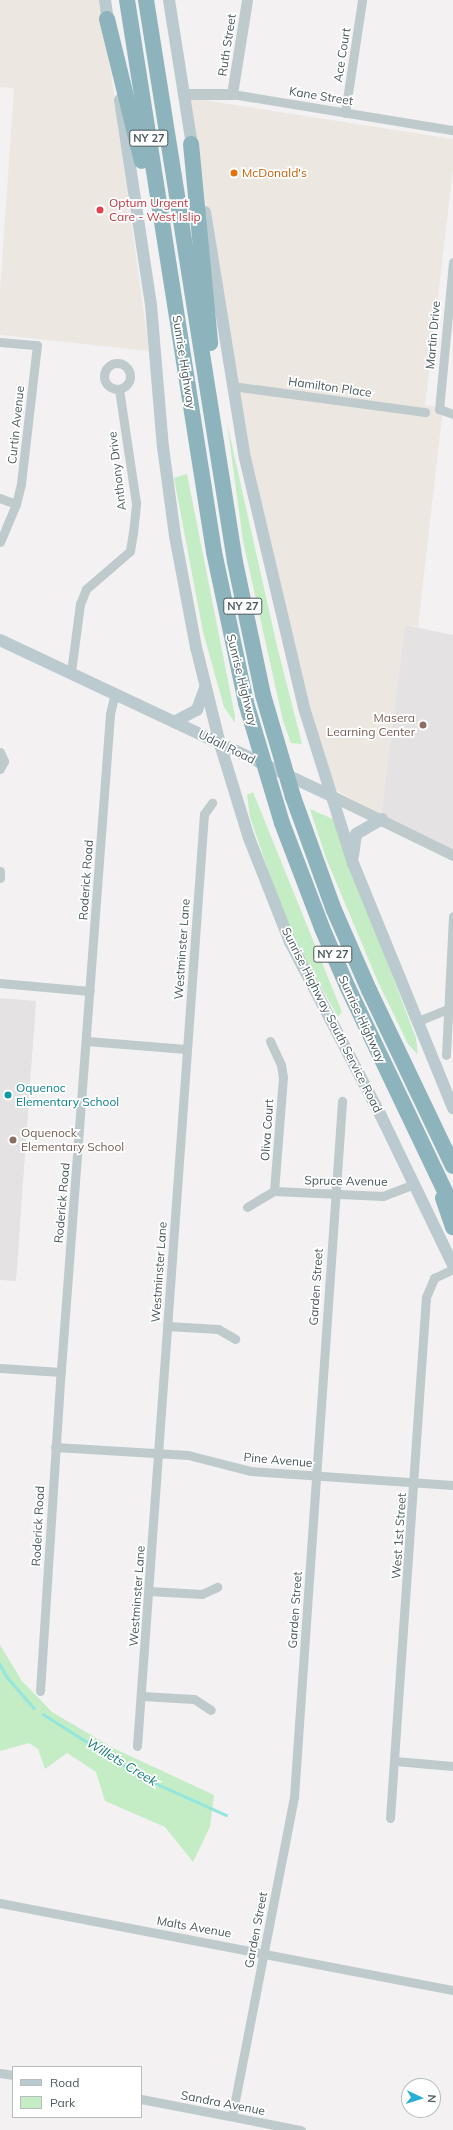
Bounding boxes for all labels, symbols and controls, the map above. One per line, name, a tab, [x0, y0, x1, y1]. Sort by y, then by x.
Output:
street label: Ruth Street	[215, 13, 239, 77]
street label: Ace Court	[331, 27, 353, 83]
street label: Kane Street	[288, 84, 354, 108]
road number: NY 27	[129, 129, 169, 147]
place label: McDonald's	[242, 166, 307, 180]
marker: McDonald's	[229, 168, 239, 178]
place label: Optum Urgent Care - West Islip	[109, 196, 201, 224]
marker: Optum Urgent Care - West Islip	[94, 204, 106, 216]
street label: Martin Drive	[423, 300, 443, 370]
street label: Sunrise Highway	[170, 314, 198, 410]
street label: Hamilton Place	[287, 374, 373, 400]
street label: Curtin Avenue	[5, 385, 27, 465]
street label: Anthony Drive	[105, 431, 129, 511]
road number: NY 27	[223, 597, 263, 615]
street label: Sunrise Highway	[224, 632, 260, 728]
place label: Masera Learning Center	[327, 711, 415, 739]
marker: Masera Learning Center	[418, 720, 428, 730]
street label: Udall Road	[196, 727, 258, 767]
street label: Roderick Road	[76, 839, 96, 921]
street label: Westminster Lane	[171, 898, 193, 1000]
street label: Sunrise Highway South Service Road	[279, 925, 385, 1115]
road number: NY 27	[313, 945, 353, 963]
street label: Sunrise Highway	[336, 973, 388, 1065]
place label: Oquenoc Elementary School	[16, 1081, 119, 1109]
marker: Oquenoc Elementary School	[3, 1090, 13, 1100]
street label: Oliva Court	[258, 1099, 276, 1161]
place label: Oquenock Elementary School	[21, 1126, 124, 1154]
marker: Oquenock Elementary School	[8, 1135, 18, 1145]
street label: Roderick Road	[51, 1162, 73, 1244]
street label: Spruce Avenue	[304, 1173, 388, 1189]
street label: Westminster Lane	[148, 1221, 170, 1323]
street label: Garden Street	[306, 1248, 326, 1326]
street label: Pine Avenue	[243, 1450, 313, 1470]
street label: Roderick Road	[29, 1485, 47, 1567]
street label: West 1st Street	[389, 1493, 409, 1579]
street label: Westminster Lane	[126, 1545, 148, 1647]
street label: Garden Street	[285, 1571, 305, 1649]
water label: Willets Creek	[84, 1735, 160, 1789]
street label: Garden Street	[242, 1891, 270, 1969]
street label: Malts Avenue	[156, 1913, 232, 1941]
legend	[12, 2066, 142, 2118]
text: Road	[50, 2075, 79, 2090]
north arrow	[401, 2078, 441, 2118]
street label: Sandra Avenue	[180, 2088, 266, 2118]
text: N	[425, 2094, 439, 2103]
text: Park	[50, 2095, 75, 2110]

